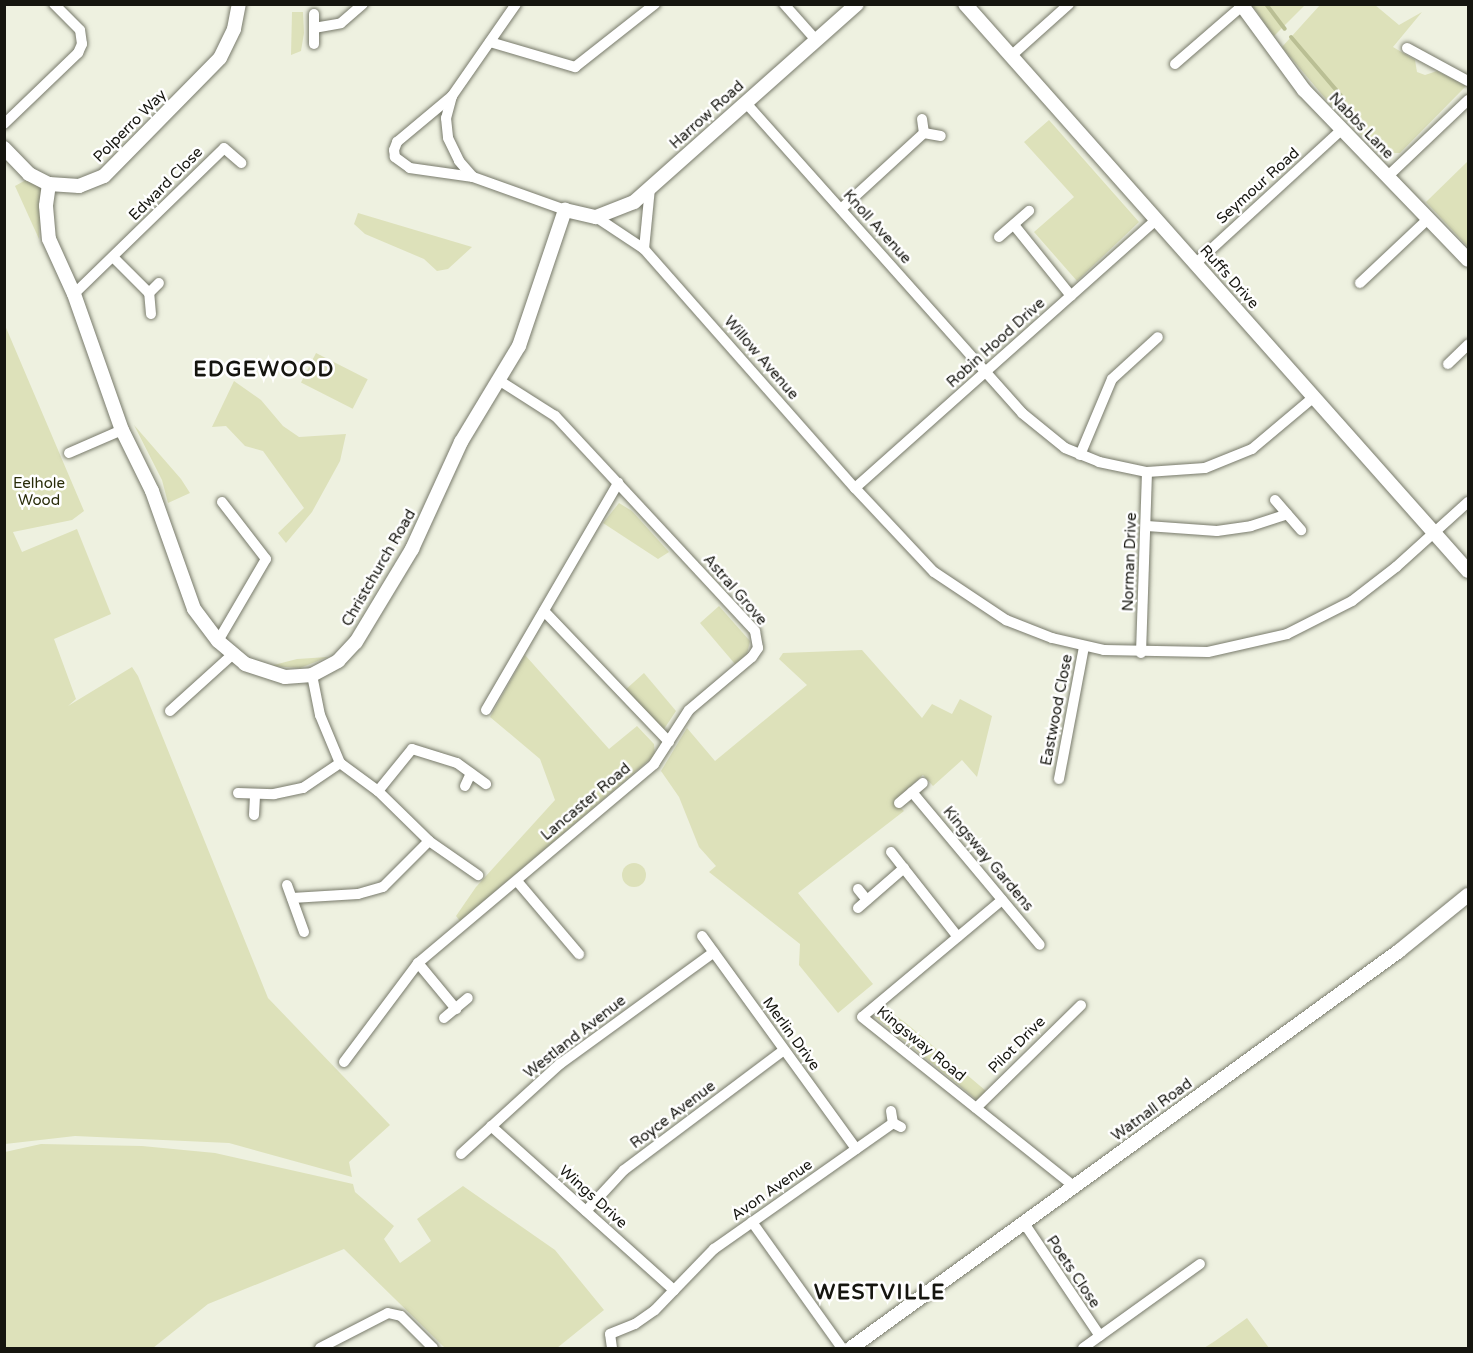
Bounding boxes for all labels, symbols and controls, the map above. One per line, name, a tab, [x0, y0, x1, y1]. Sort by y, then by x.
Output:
street label: Harrow Road	[666, 77, 748, 153]
street label: Polperro Way	[90, 86, 170, 166]
street label: Nabbs Lane	[1325, 89, 1397, 163]
street label: Edward Close	[125, 143, 207, 225]
street label: Seymour Road	[1213, 144, 1303, 228]
street label: Knoll Avenue	[839, 186, 915, 268]
street label: Ruffs Drive	[1196, 241, 1262, 313]
street label: Robin Hood Drive	[943, 294, 1049, 392]
street label: Willow Avenue	[720, 313, 802, 403]
district label: EDGEWOOD	[193, 357, 335, 383]
park label: Eelhole Wood	[13, 474, 65, 509]
street label: Christchurch Road	[338, 506, 420, 630]
street label: Norman Drive	[1119, 512, 1141, 612]
street label: Astral Grove	[699, 551, 771, 629]
street label: Eastwood Close	[1037, 653, 1077, 767]
street label: Lancaster Road	[538, 759, 634, 845]
street label: Kingsway Gardens	[939, 803, 1037, 915]
street label: Westland Avenue	[521, 992, 629, 1082]
street label: Merlin Drive	[758, 994, 824, 1074]
street label: Kingsway Road	[873, 1003, 969, 1085]
street label: Pilot Drive	[985, 1013, 1049, 1077]
street label: Watnall Road	[1108, 1075, 1196, 1145]
street label: Royce Avenue	[627, 1077, 719, 1153]
street label: Avon Avenue	[728, 1156, 816, 1224]
street label: Wings Drive	[555, 1162, 631, 1232]
street label: Poets Close	[1042, 1232, 1104, 1312]
district label: WESTVILLE	[814, 1280, 946, 1306]

